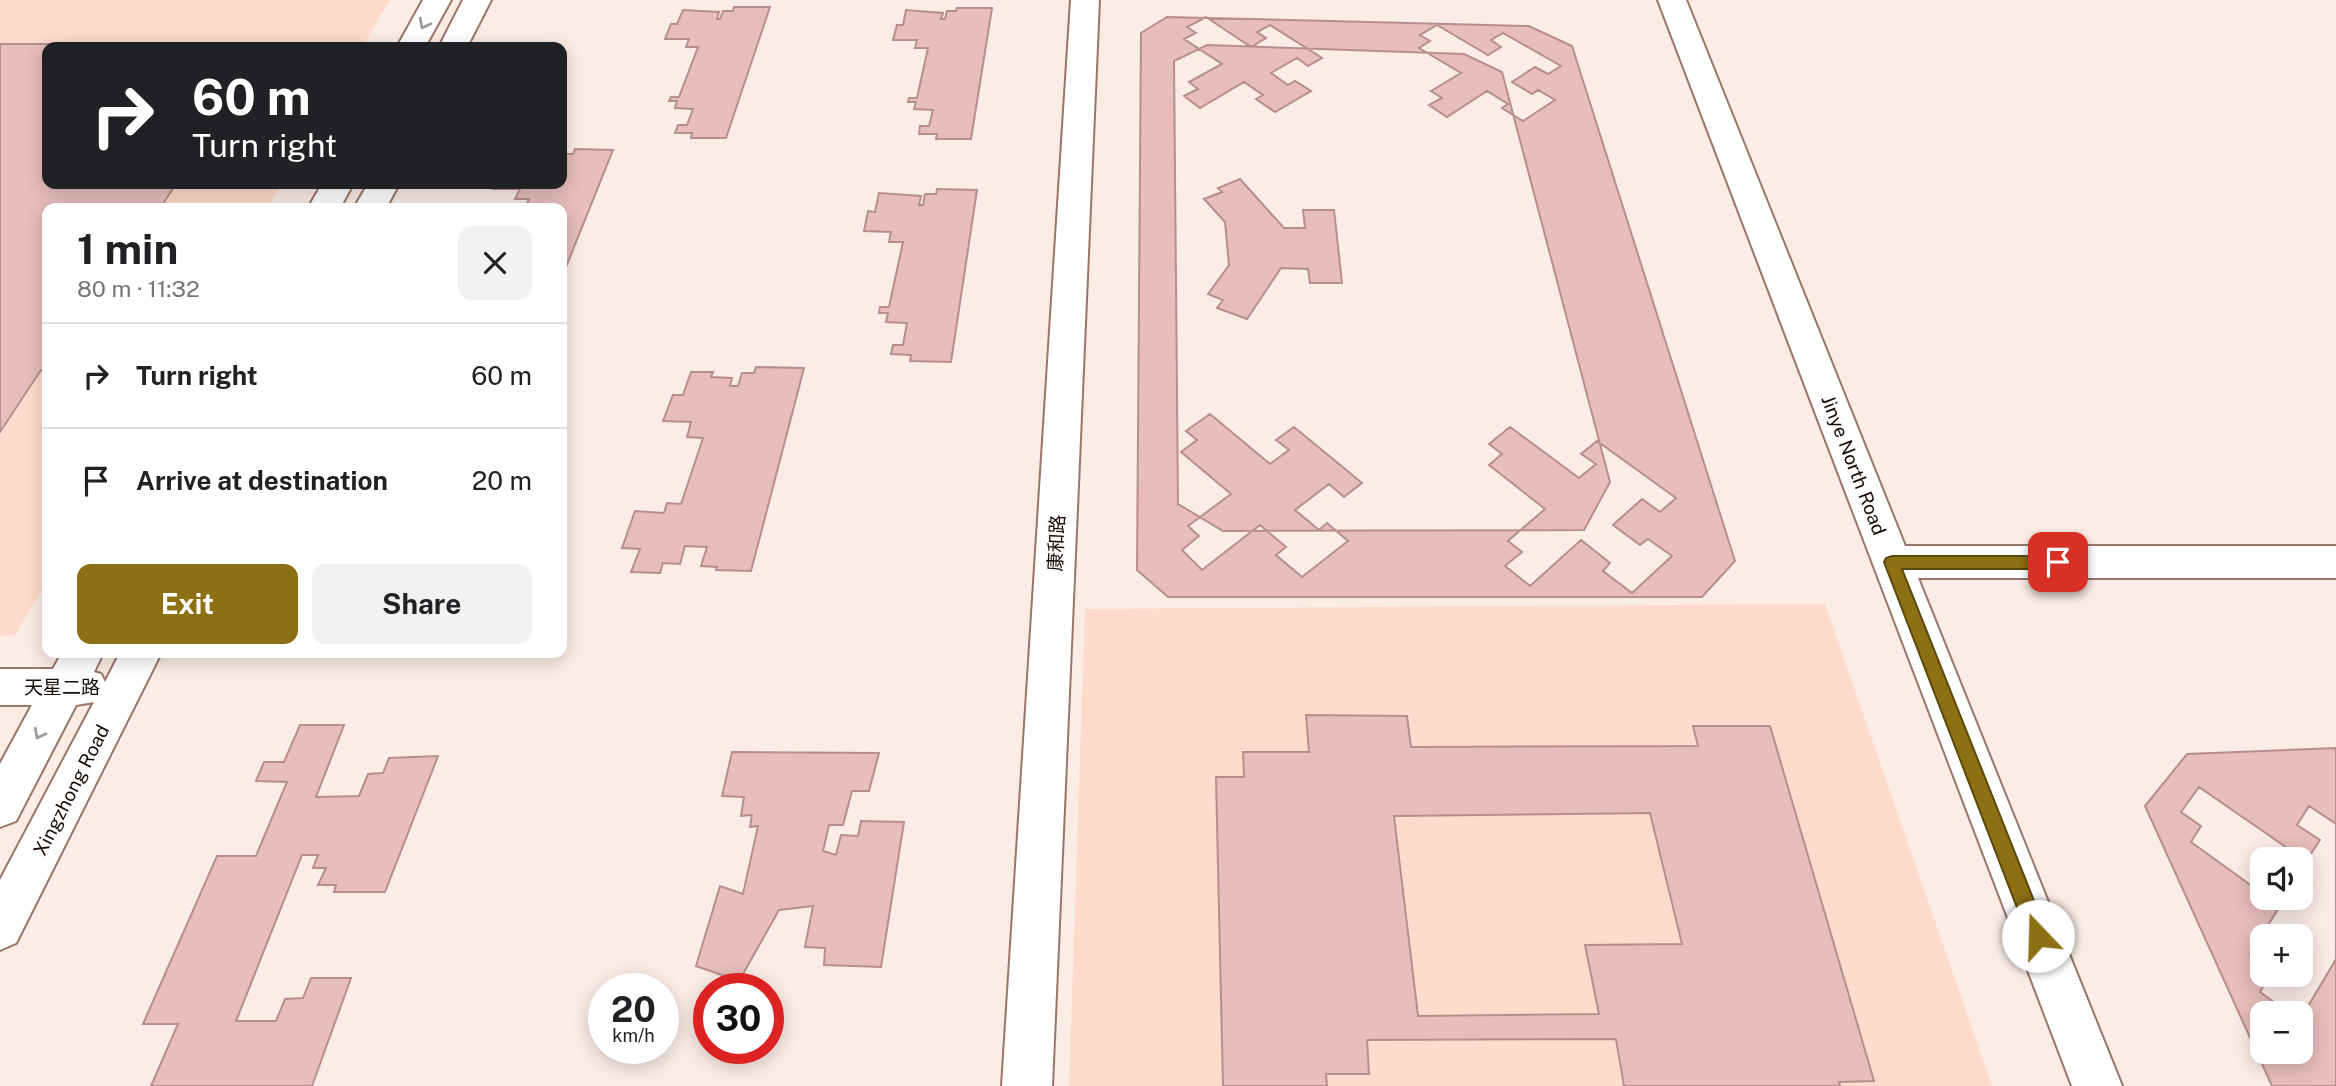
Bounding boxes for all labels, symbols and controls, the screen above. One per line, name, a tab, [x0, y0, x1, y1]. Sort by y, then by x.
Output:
one-way arrow	[419, 16, 432, 29]
text: 60 m	[192, 68, 311, 126]
icon: right	[77, 70, 168, 161]
text: Turn right	[192, 127, 337, 164]
text: 1 min	[77, 224, 178, 273]
button: close	[458, 226, 532, 300]
text: 80 m · 11:32	[77, 275, 200, 302]
icon: right	[77, 357, 115, 395]
text: Turn right	[136, 360, 258, 391]
text: 60 m	[471, 360, 532, 391]
street label: Jinye North Road	[1817, 392, 1891, 538]
icon: arrive	[77, 462, 115, 500]
text: Arrive at destination	[136, 465, 388, 496]
text: 20 m	[472, 465, 532, 496]
street label: 康和路	[1044, 514, 1068, 572]
pin	[2028, 532, 2088, 592]
icon: arrive	[2039, 543, 2077, 581]
button: Exit	[77, 564, 298, 644]
button: Share	[312, 564, 532, 644]
street label: 天星二路	[24, 676, 100, 698]
street label: Xingzhong Road	[29, 721, 113, 859]
one-way arrow	[33, 727, 47, 740]
map controls	[2250, 847, 2313, 1064]
button: sound	[2250, 847, 2313, 910]
position arrow	[2001, 899, 2075, 973]
button: +	[2250, 924, 2313, 987]
speed limit sign: 30	[693, 973, 784, 1064]
text: 20	[611, 989, 656, 1030]
button: −	[2250, 1001, 2313, 1064]
text: km/h	[612, 1025, 655, 1046]

